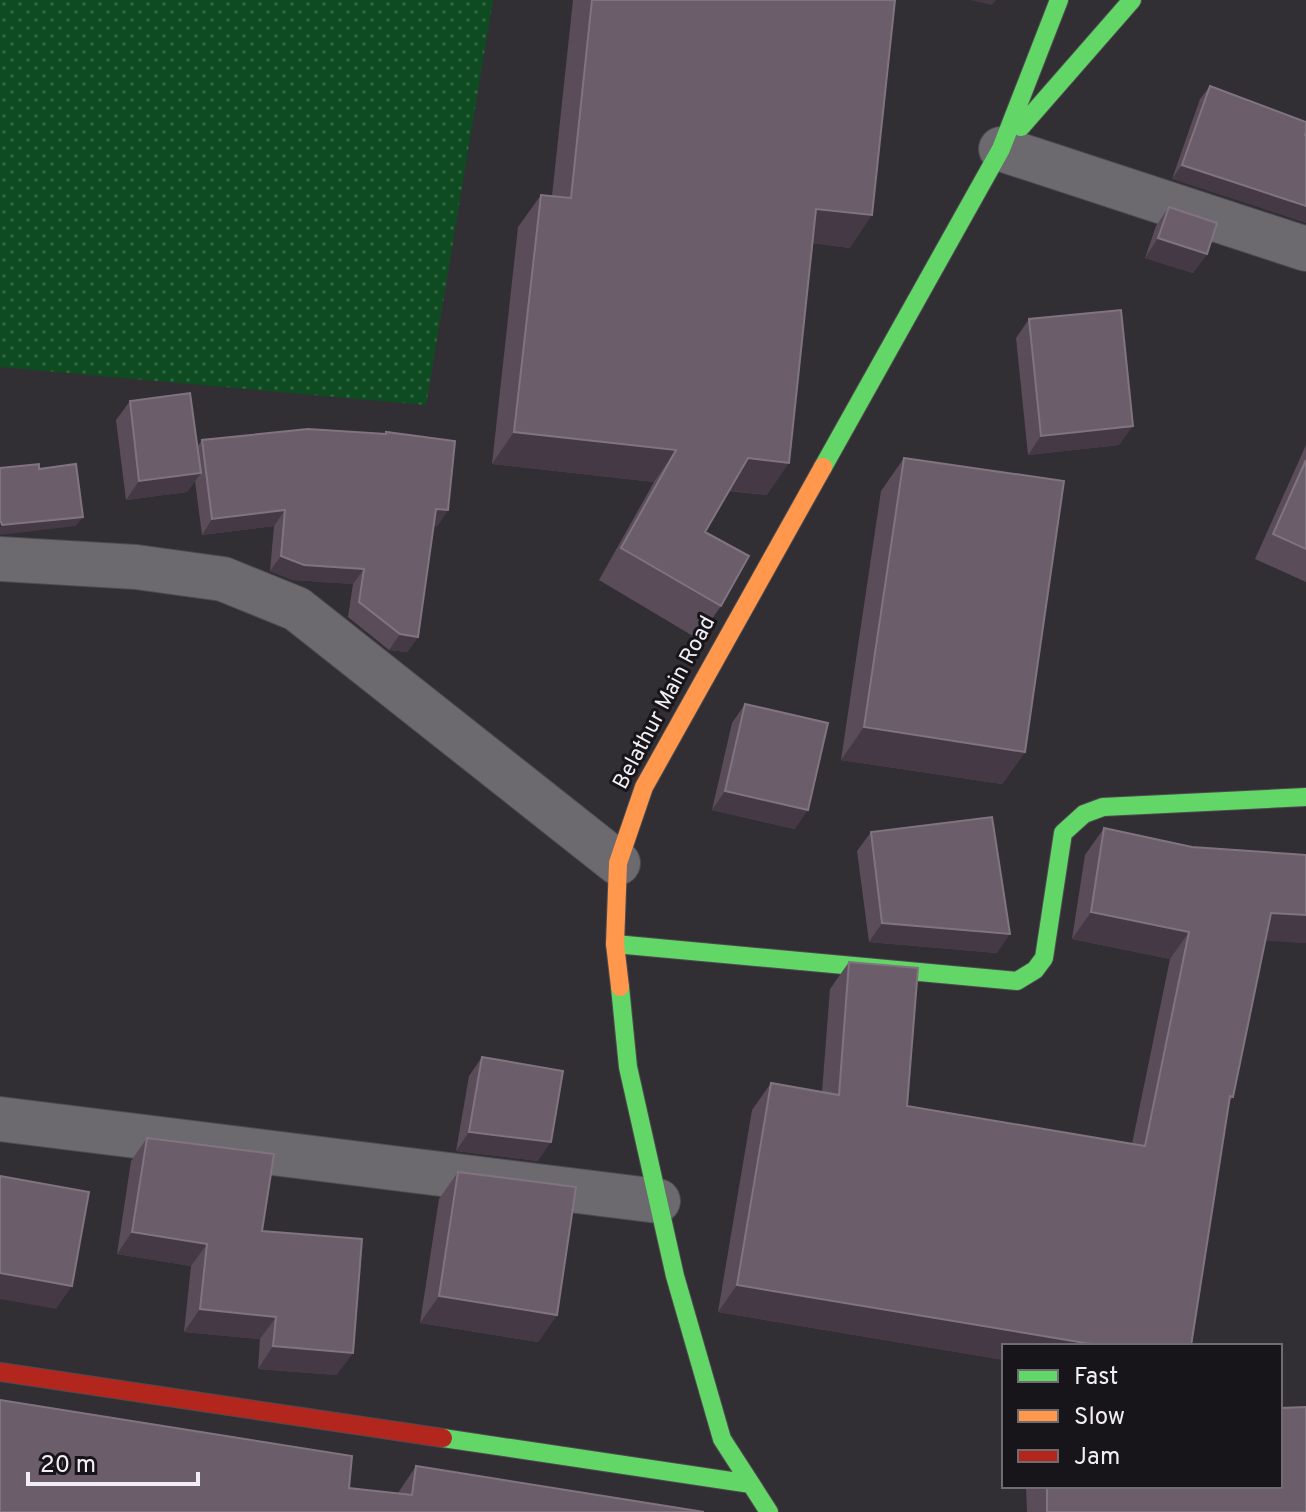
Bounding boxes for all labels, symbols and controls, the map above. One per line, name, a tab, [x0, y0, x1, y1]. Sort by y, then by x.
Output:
street label: Belathur Main Road	[608, 612, 722, 794]
legend	[1002, 1344, 1282, 1488]
text: Fast	[1074, 1363, 1118, 1393]
text: Slow	[1074, 1403, 1125, 1433]
scale bar	[28, 1436, 198, 1486]
text: Jam	[1074, 1443, 1120, 1473]
text: 20 m	[40, 1451, 96, 1481]

